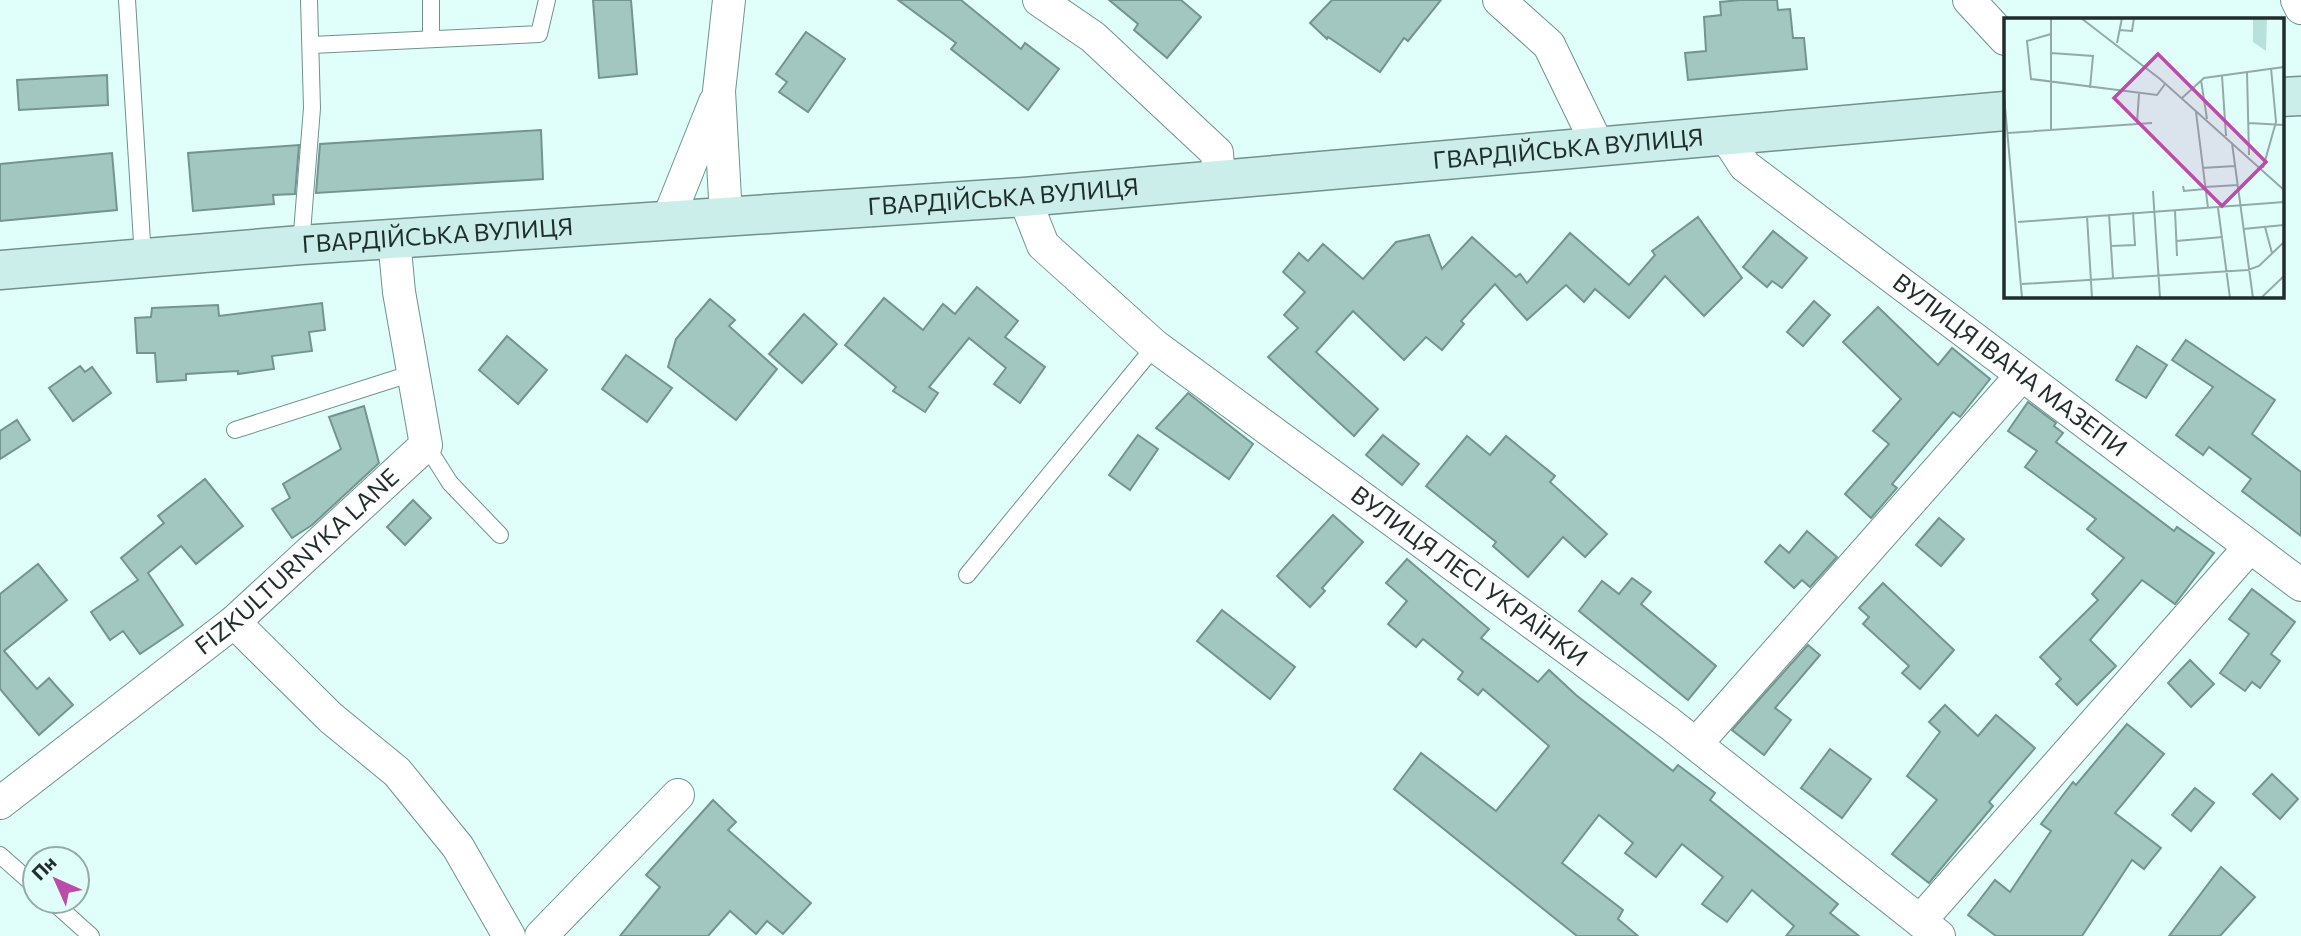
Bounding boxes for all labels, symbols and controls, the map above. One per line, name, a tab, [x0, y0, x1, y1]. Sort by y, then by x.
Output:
inset map	[2004, 18, 2284, 298]
street label: ГВАРДІЙСЬКА ВУЛИЦЯ	[1432, 121, 1705, 174]
street label: ГВАРДІЙСЬКА ВУЛИЦЯ	[867, 171, 1140, 220]
street label: ГВАРДІЙСЬКА ВУЛИЦЯ	[301, 211, 574, 258]
street label: ВУЛИЦЯ ІВАНА МАЗЕПИ	[1888, 267, 2133, 462]
street label: FIZKULTURNYKA LANE	[189, 462, 404, 660]
street label: ВУЛИЦЯ ЛЕСІ УКРАЇНКИ	[1346, 479, 1594, 671]
north arrow	[21, 845, 91, 915]
text: Пн	[27, 851, 61, 885]

